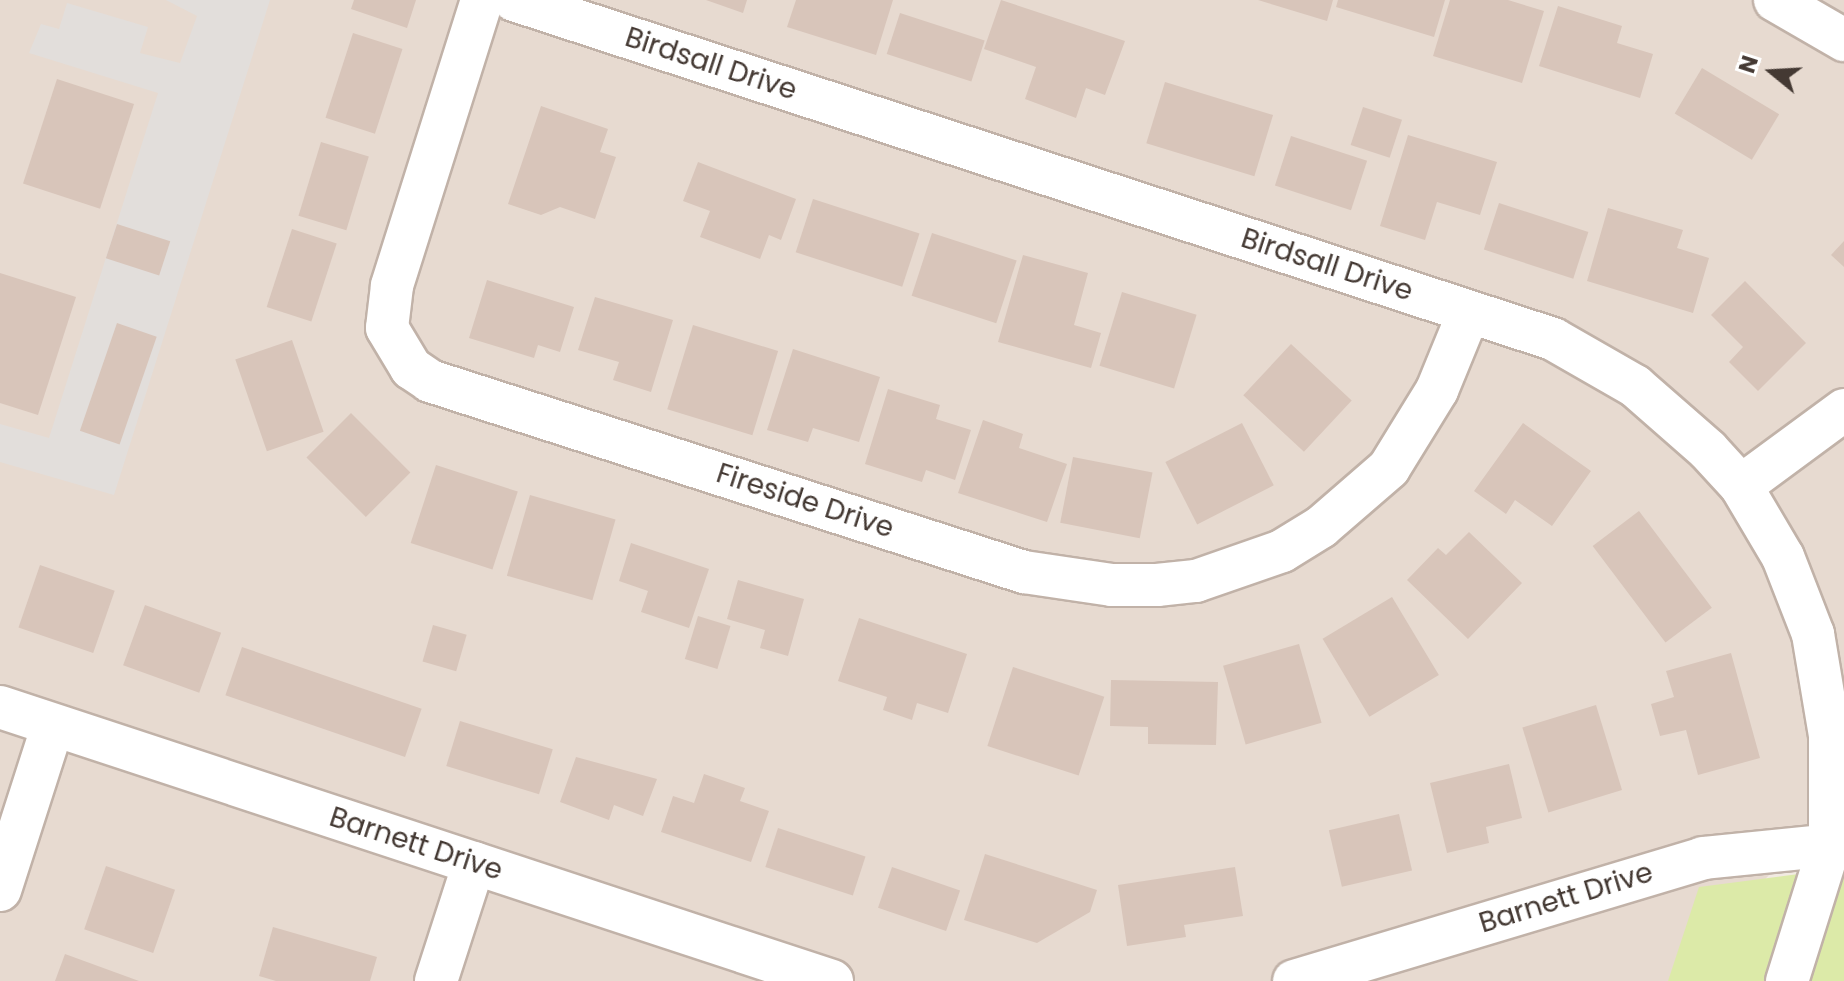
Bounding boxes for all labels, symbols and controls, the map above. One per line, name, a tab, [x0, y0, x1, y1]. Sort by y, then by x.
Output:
street label: Birdsall Drive	[621, 20, 801, 108]
north arrow	[1732, 32, 1812, 112]
text: N	[1731, 52, 1766, 77]
street label: Birdsall Drive	[1237, 221, 1417, 309]
street label: Fireside Drive	[712, 457, 898, 545]
street label: Barnett Drive	[325, 800, 507, 888]
street label: Barnett Drive	[1475, 856, 1657, 940]

